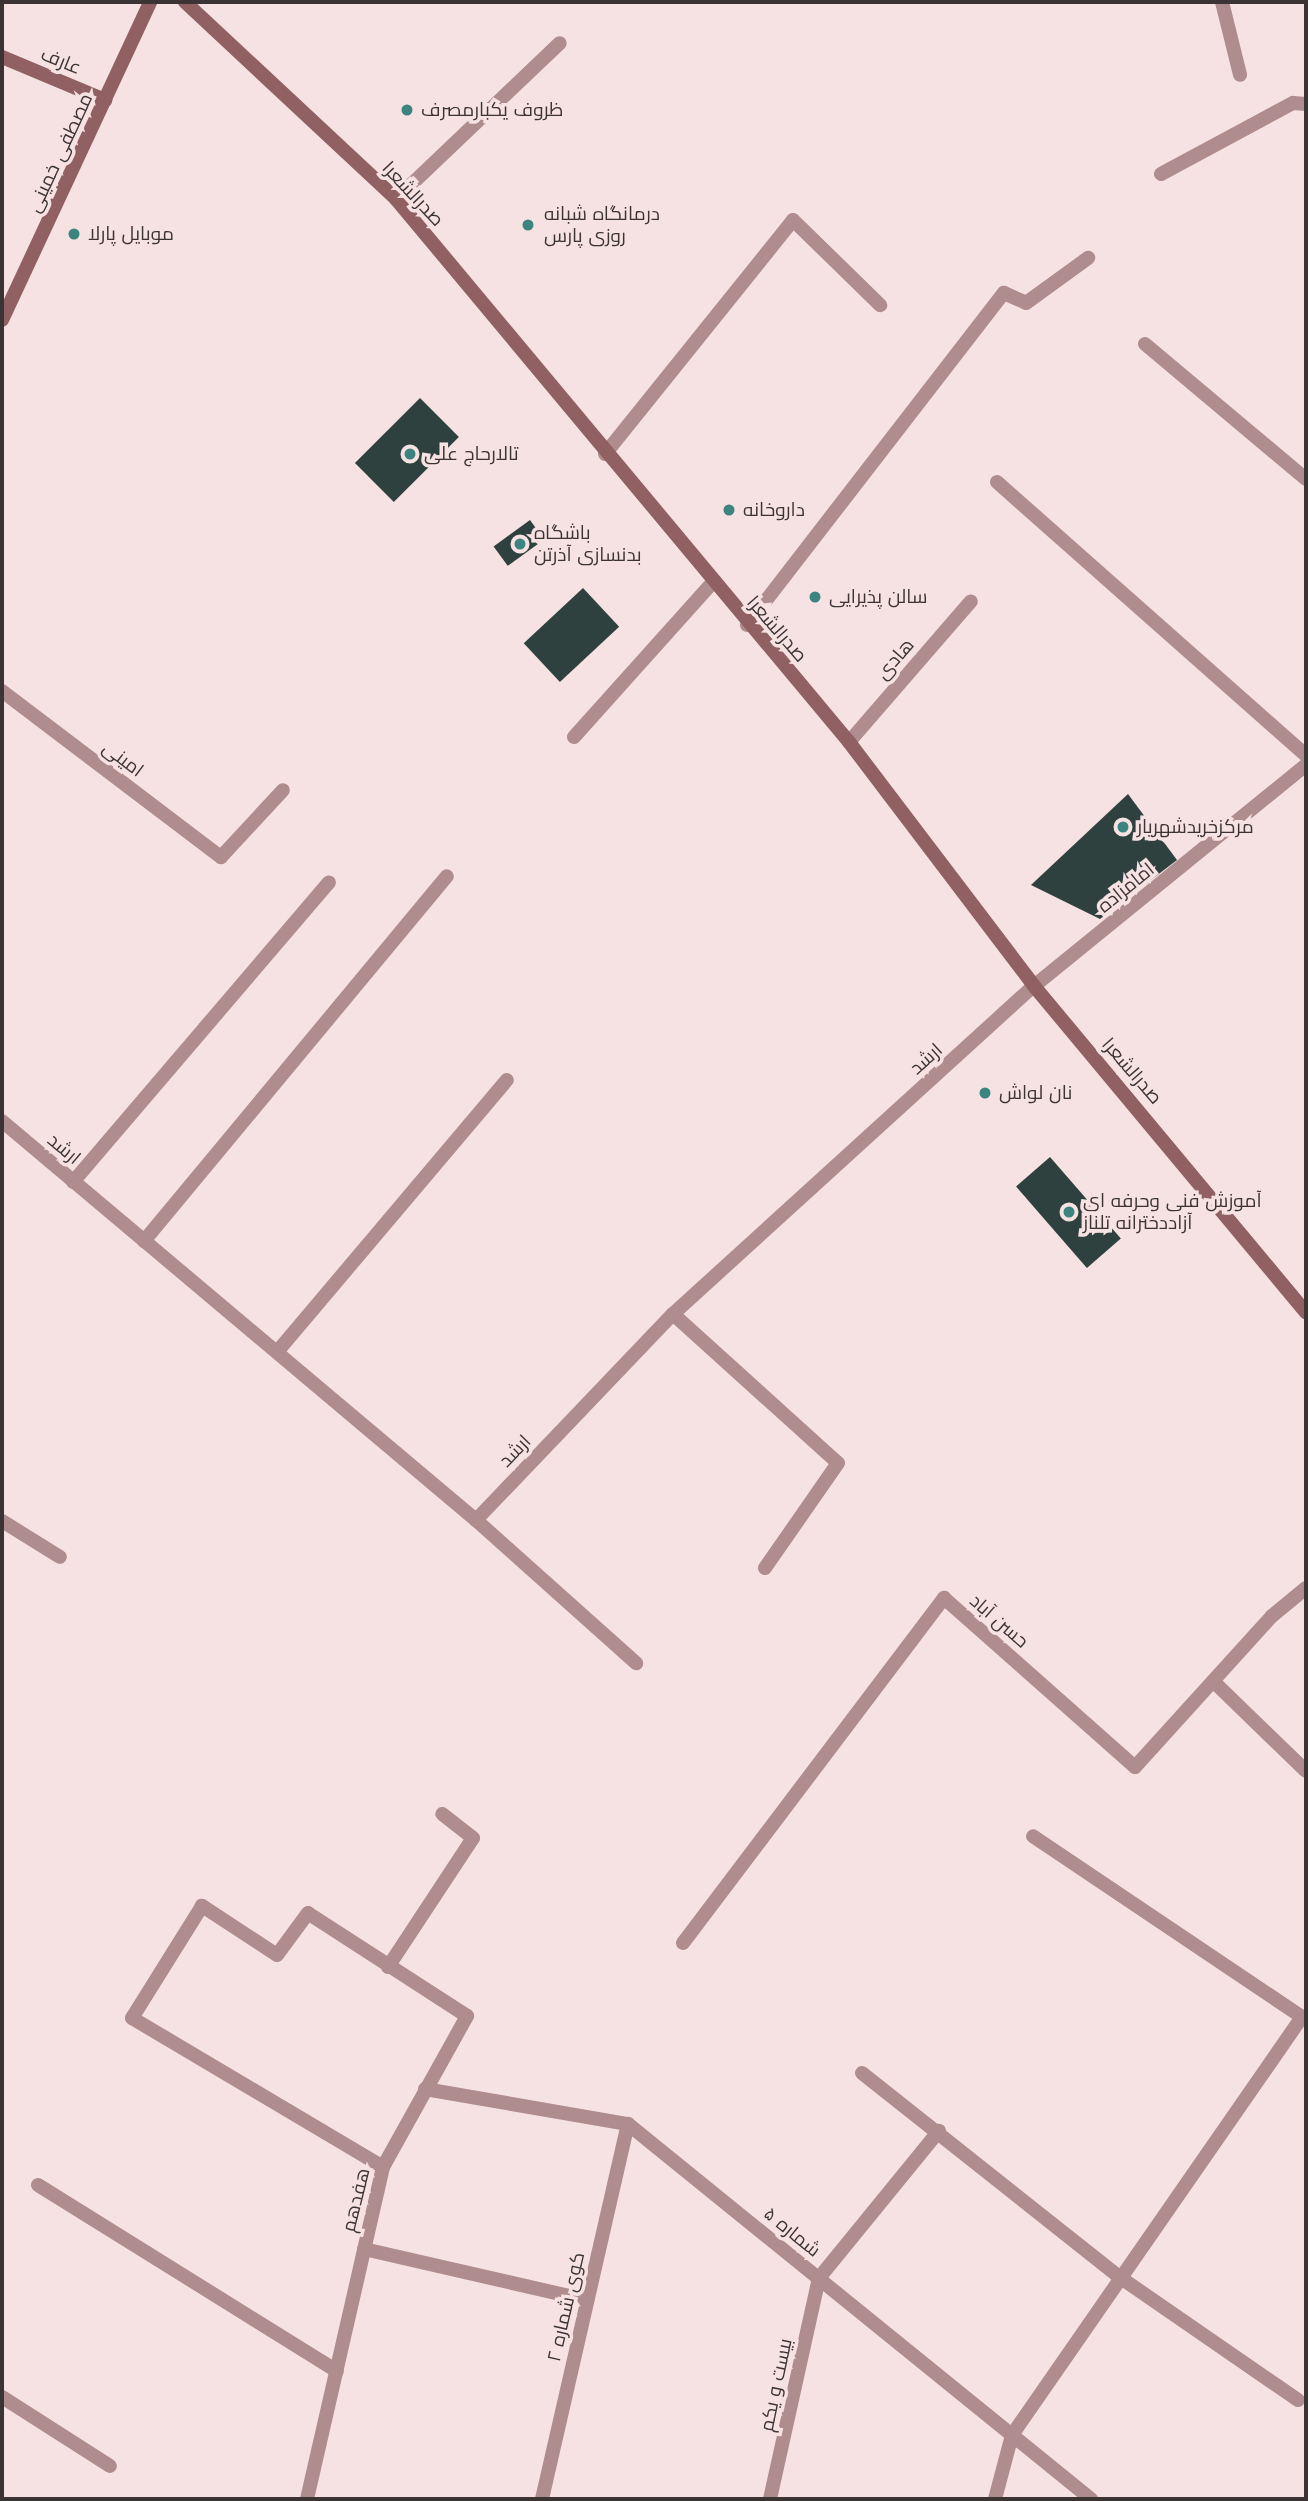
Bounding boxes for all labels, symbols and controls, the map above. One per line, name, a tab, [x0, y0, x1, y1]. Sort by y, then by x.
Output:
street label: عارف	[38, 43, 84, 79]
street label: مصطفی خمینی	[22, 90, 98, 216]
place label: ظروف یکبارمصرف	[421, 99, 563, 121]
marker: ظروف یکبارمصرف	[399, 102, 415, 118]
street label: صدرالشعرا	[377, 157, 449, 231]
place label: درمانگاه شبانه روزی پارس	[544, 203, 660, 247]
marker: درمانگاه شبانه روزی پارس	[518, 215, 538, 235]
place label: موبایل پارلا	[88, 223, 174, 245]
marker: موبایل پارلا	[66, 226, 82, 242]
place label: تالارحاج علی	[424, 443, 519, 465]
marker: تالارحاج علی	[402, 446, 418, 462]
place label: داروخانه	[743, 499, 805, 521]
marker: داروخانه	[721, 502, 737, 518]
place label: باشگاه بدنسازی آذرتن	[534, 522, 642, 566]
marker: باشگاه بدنسازی آذرتن	[512, 536, 528, 552]
place label: سالن پذیرایی	[829, 586, 928, 608]
marker: سالن پذیرایی	[807, 589, 823, 605]
street label: صدرالشعرا	[742, 591, 812, 667]
street label: هادی	[871, 634, 919, 684]
street label: امینی	[98, 736, 148, 782]
place label: مرکزخریدشهریار	[1137, 816, 1254, 838]
marker: مرکزخریدشهریار	[1115, 819, 1131, 835]
street label: امامزاده	[1093, 858, 1159, 918]
street label: صدرالشعرا	[1097, 1033, 1167, 1109]
street label: ارشد	[905, 1038, 947, 1080]
place label: نان لواش	[999, 1082, 1072, 1104]
marker: نان لواش	[977, 1085, 993, 1101]
street label: ارشد	[43, 1129, 85, 1169]
place label: آموزش فنی وحرفه ای آزاددخترانه تلناز	[1083, 1190, 1262, 1234]
marker: آموزش فنی وحرفه ای آزاددخترانه تلناز	[1061, 1204, 1077, 1220]
street label: ارشد	[494, 1430, 536, 1472]
street label: حسن آباد	[965, 1589, 1033, 1653]
street label: هفدهم	[337, 2166, 375, 2234]
street label: شماره ۵	[759, 2202, 825, 2262]
street label: کوی شماره ۲	[542, 2250, 590, 2364]
street label: بیست و یکم	[755, 2336, 797, 2434]

